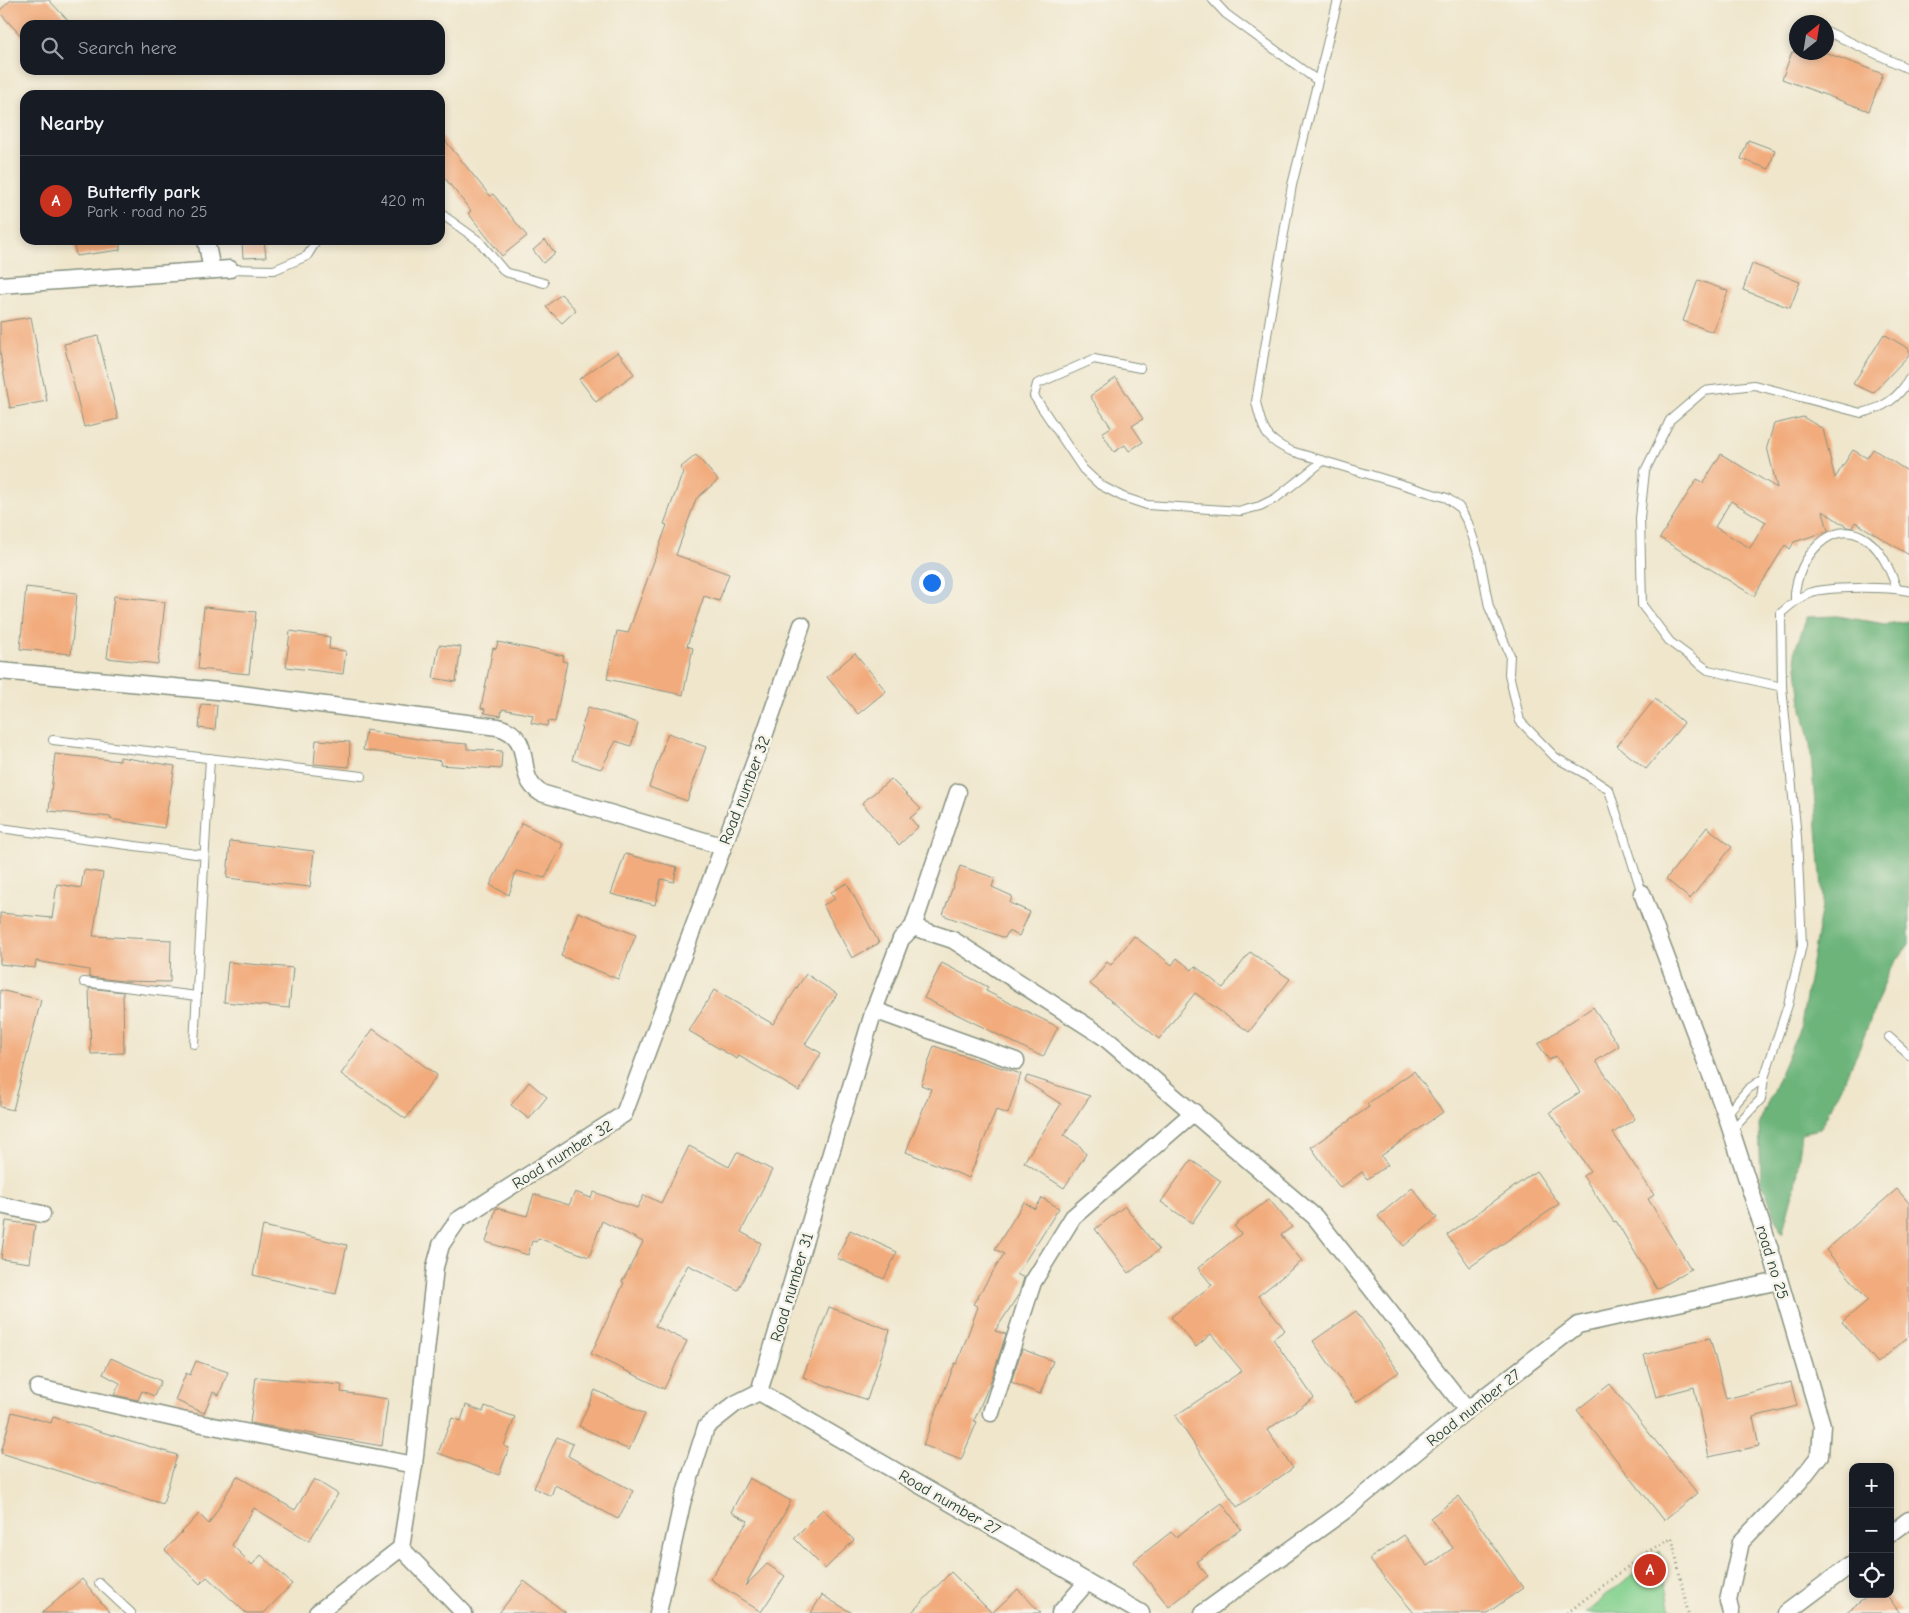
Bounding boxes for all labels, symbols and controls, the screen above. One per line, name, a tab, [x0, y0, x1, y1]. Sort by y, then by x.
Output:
north arrow	[1789, 15, 1834, 60]
search box	[20, 20, 445, 75]
icon: search	[38, 34, 66, 62]
text: Search here	[78, 37, 177, 59]
text: Nearby	[40, 111, 104, 135]
text: Butterfly park	[87, 181, 200, 203]
text: A	[52, 192, 60, 210]
text: 420 m	[381, 192, 425, 210]
text: Park · road no 25	[87, 203, 207, 221]
your location	[919, 570, 945, 596]
street label: Road number 32	[716, 734, 774, 847]
street label: Road number 32	[509, 1117, 616, 1193]
street label: road no 25	[1752, 1223, 1792, 1301]
street label: Road number 31	[767, 1231, 817, 1344]
street label: Road number 27	[1423, 1365, 1525, 1450]
map controls	[1849, 1463, 1894, 1598]
button: +	[1849, 1463, 1894, 1508]
street label: Road number 27	[895, 1466, 1004, 1539]
button: −	[1849, 1508, 1894, 1553]
pin: A	[1634, 1551, 1666, 1589]
button: locate	[1849, 1553, 1894, 1598]

